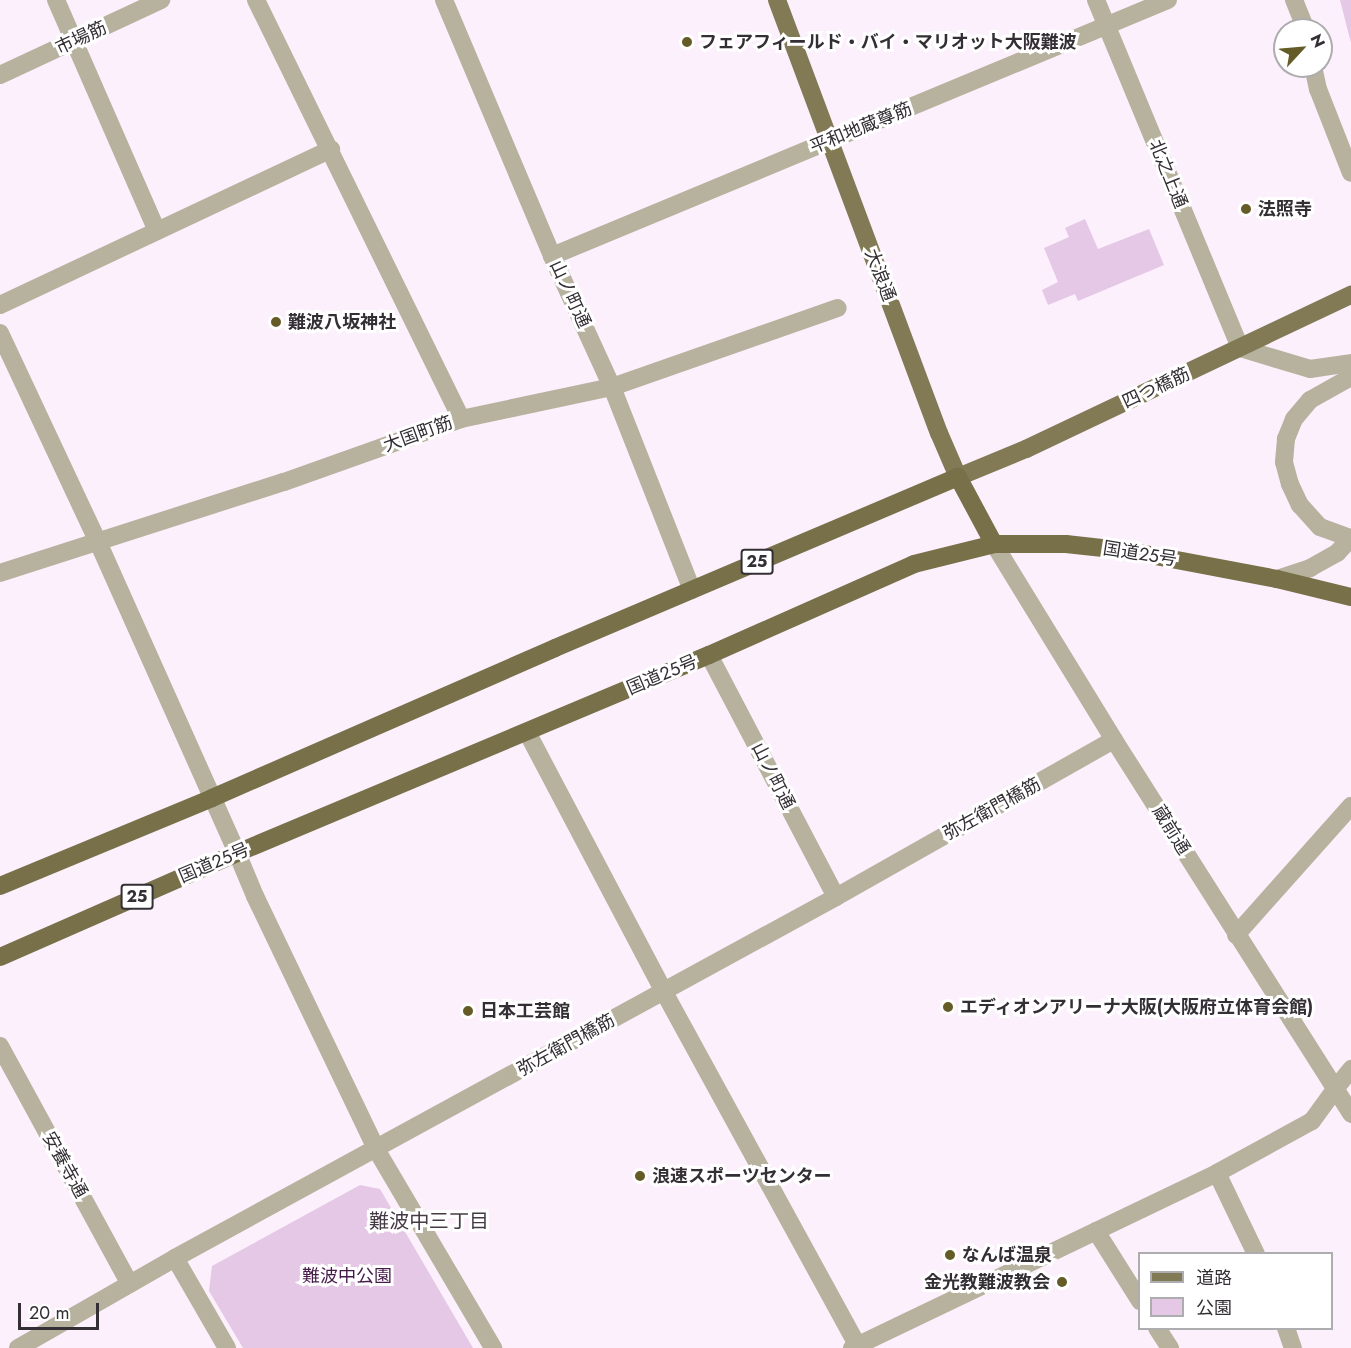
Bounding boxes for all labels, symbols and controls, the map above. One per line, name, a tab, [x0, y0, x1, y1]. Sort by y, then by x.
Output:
street label: 市場筋	[52, 17, 110, 59]
north arrow	[1273, 18, 1333, 78]
text: N	[1305, 30, 1331, 52]
place label: フェアフィールド・バイ・マリオット大阪難波	[699, 31, 1077, 53]
marker: フェアフィールド・バイ・マリオット大阪難波	[680, 35, 694, 49]
street label: 平和地蔵尊筋	[807, 98, 915, 158]
street label: 北之上通	[1145, 137, 1191, 211]
place label: 法照寺	[1258, 198, 1312, 220]
marker: 法照寺	[1239, 202, 1253, 216]
street label: 大浪通	[860, 246, 900, 304]
street label: 山ノ町通	[545, 257, 595, 331]
place label: 難波八坂神社	[288, 311, 396, 333]
marker: 難波八坂神社	[269, 315, 283, 329]
street label: 四つ橋筋	[1119, 363, 1193, 413]
street label: 大国町筋	[380, 412, 456, 456]
street label: 国道25号	[1102, 538, 1178, 570]
road number: 25	[740, 549, 774, 575]
street label: 国道25号	[624, 651, 700, 699]
street label: 山ノ町通	[747, 739, 799, 813]
street label: 弥左衛門橋筋	[940, 773, 1044, 845]
street label: 蔵前通	[1148, 801, 1194, 859]
street label: 国道25号	[176, 839, 252, 887]
road number: 25	[120, 884, 154, 910]
place label: エディオンアリーナ大阪(大阪府立体育会館)	[960, 996, 1314, 1018]
place label: 日本工芸館	[480, 1000, 570, 1022]
marker: エディオンアリーナ大阪(大阪府立体育会館)	[941, 1000, 955, 1014]
marker: 日本工芸館	[461, 1004, 475, 1018]
street label: 弥左衛門橋筋	[514, 1009, 618, 1081]
street label: 安養寺通	[38, 1128, 92, 1202]
place label: 浪速スポーツセンター	[652, 1165, 832, 1187]
marker: 浪速スポーツセンター	[633, 1169, 647, 1183]
district label: 難波中三丁目	[369, 1209, 489, 1233]
place label: なんば温泉	[962, 1244, 1052, 1266]
marker: なんば温泉	[943, 1248, 957, 1262]
legend	[1138, 1252, 1333, 1330]
park label: 難波中公園	[302, 1265, 392, 1287]
text: 道路	[1196, 1265, 1232, 1291]
place label: 金光教難波教会	[924, 1271, 1050, 1293]
marker: 金光教難波教会	[1055, 1275, 1069, 1289]
scale bar	[21, 1291, 102, 1329]
text: 公園	[1196, 1295, 1232, 1321]
text: 20 m	[29, 1300, 69, 1326]

